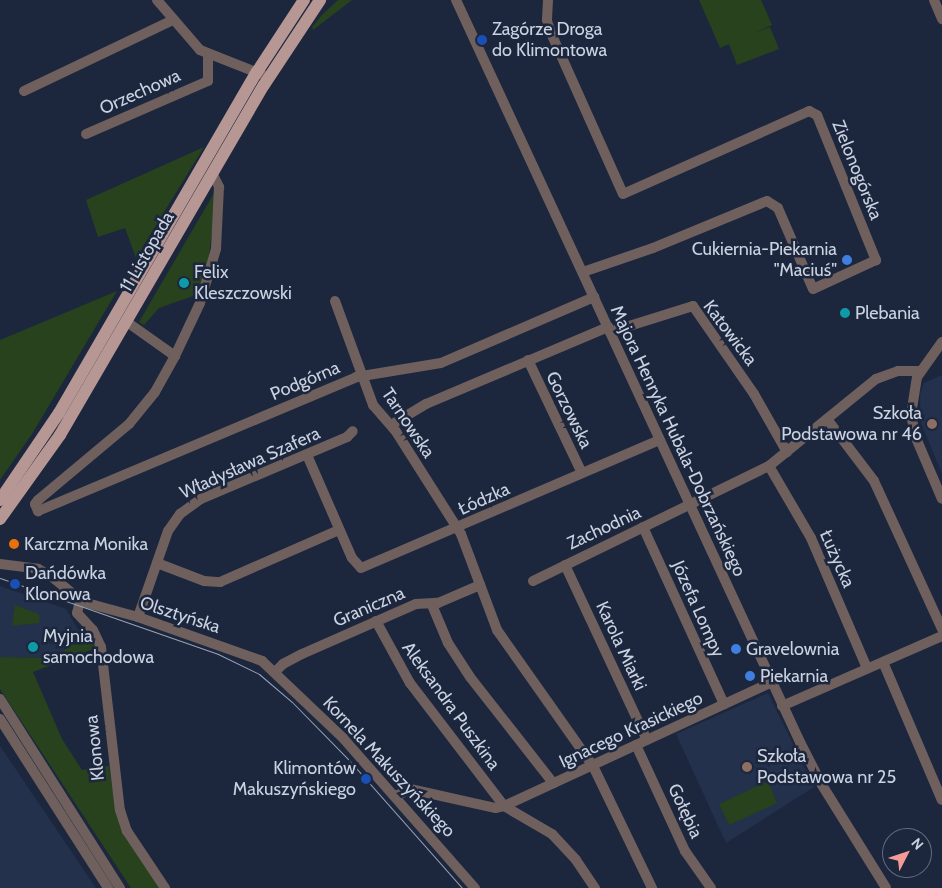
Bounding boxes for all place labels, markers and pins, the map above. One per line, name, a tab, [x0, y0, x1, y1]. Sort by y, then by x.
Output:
place label: Zagórze Droga do Klimontowa	[492, 19, 607, 62]
marker: Zagórze Droga do Klimontowa	[476, 34, 488, 46]
place label: Cukiernia-Piekarnia "Maciuś"	[692, 239, 837, 282]
marker: Cukiernia-Piekarnia "Maciuś"	[841, 254, 853, 266]
place label: Felix Kleszczowski	[194, 262, 292, 304]
marker: Felix Kleszczowski	[178, 277, 190, 289]
place label: Plebania	[855, 302, 920, 324]
marker: Plebania	[839, 307, 851, 319]
place label: Szkoła Podstawowa nr 46	[781, 403, 922, 446]
marker: Szkoła Podstawowa nr 46	[926, 418, 938, 430]
place label: Karczma Monika	[24, 533, 148, 555]
marker: Karczma Monika	[8, 538, 20, 550]
place label: Dańdówka Klonowa	[25, 563, 106, 606]
marker: Dańdówka Klonowa	[9, 578, 21, 590]
place label: Myjnia samochodowa	[43, 626, 154, 669]
place label: Gravelownia	[746, 638, 839, 660]
marker: Myjnia samochodowa	[27, 641, 39, 653]
marker: Gravelownia	[730, 643, 742, 655]
place label: Piekarnia	[760, 665, 828, 687]
marker: Piekarnia	[744, 670, 756, 682]
place label: Szkoła Podstawowa nr 25	[757, 746, 896, 789]
place label: Klimontów Makuszyńskiego	[233, 758, 356, 801]
marker: Szkoła Podstawowa nr 25	[741, 761, 753, 773]
marker: Klimontów Makuszyńskiego	[360, 773, 372, 785]

